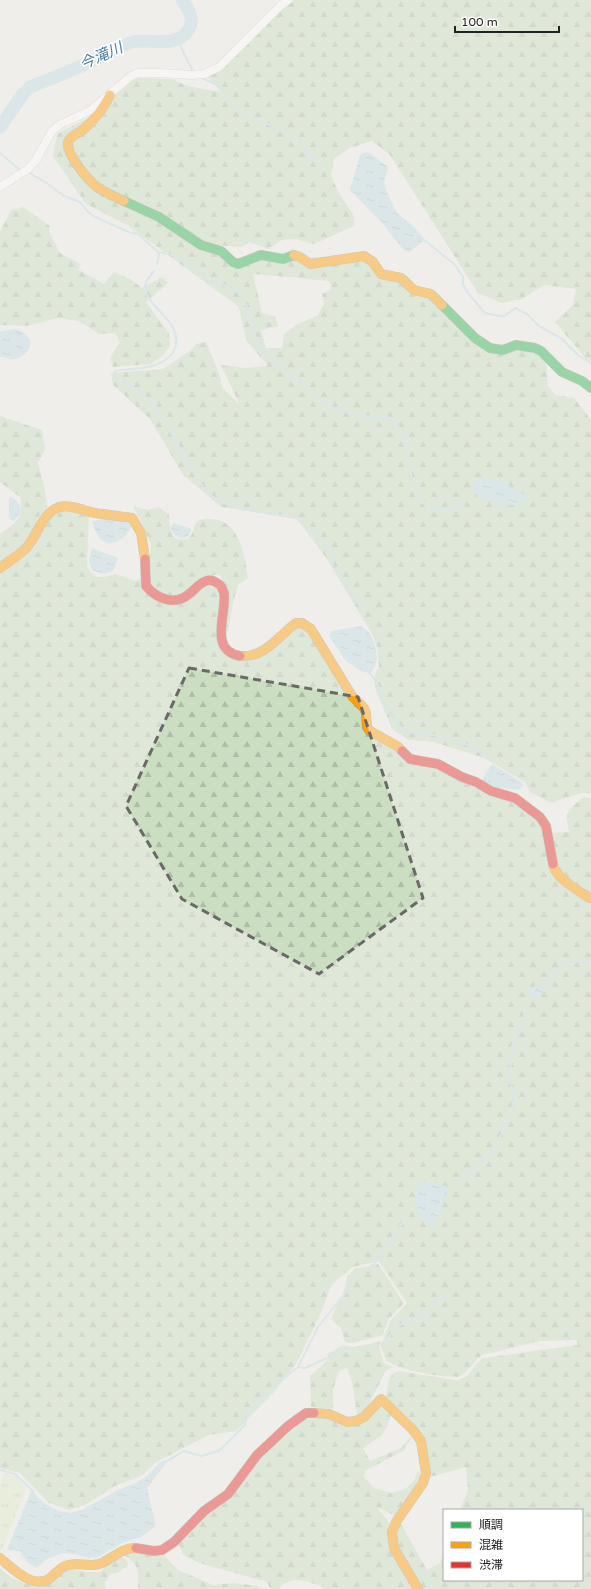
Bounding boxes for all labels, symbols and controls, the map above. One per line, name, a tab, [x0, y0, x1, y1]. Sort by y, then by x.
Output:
scale bar	[455, 8, 559, 34]
text: 100 m	[461, 15, 498, 29]
water label: 今滝川	[77, 38, 127, 73]
legend	[443, 1509, 583, 1581]
text: 順調	[479, 1518, 503, 1532]
text: 混雑	[479, 1538, 503, 1552]
text: 渋滞	[479, 1558, 503, 1572]

